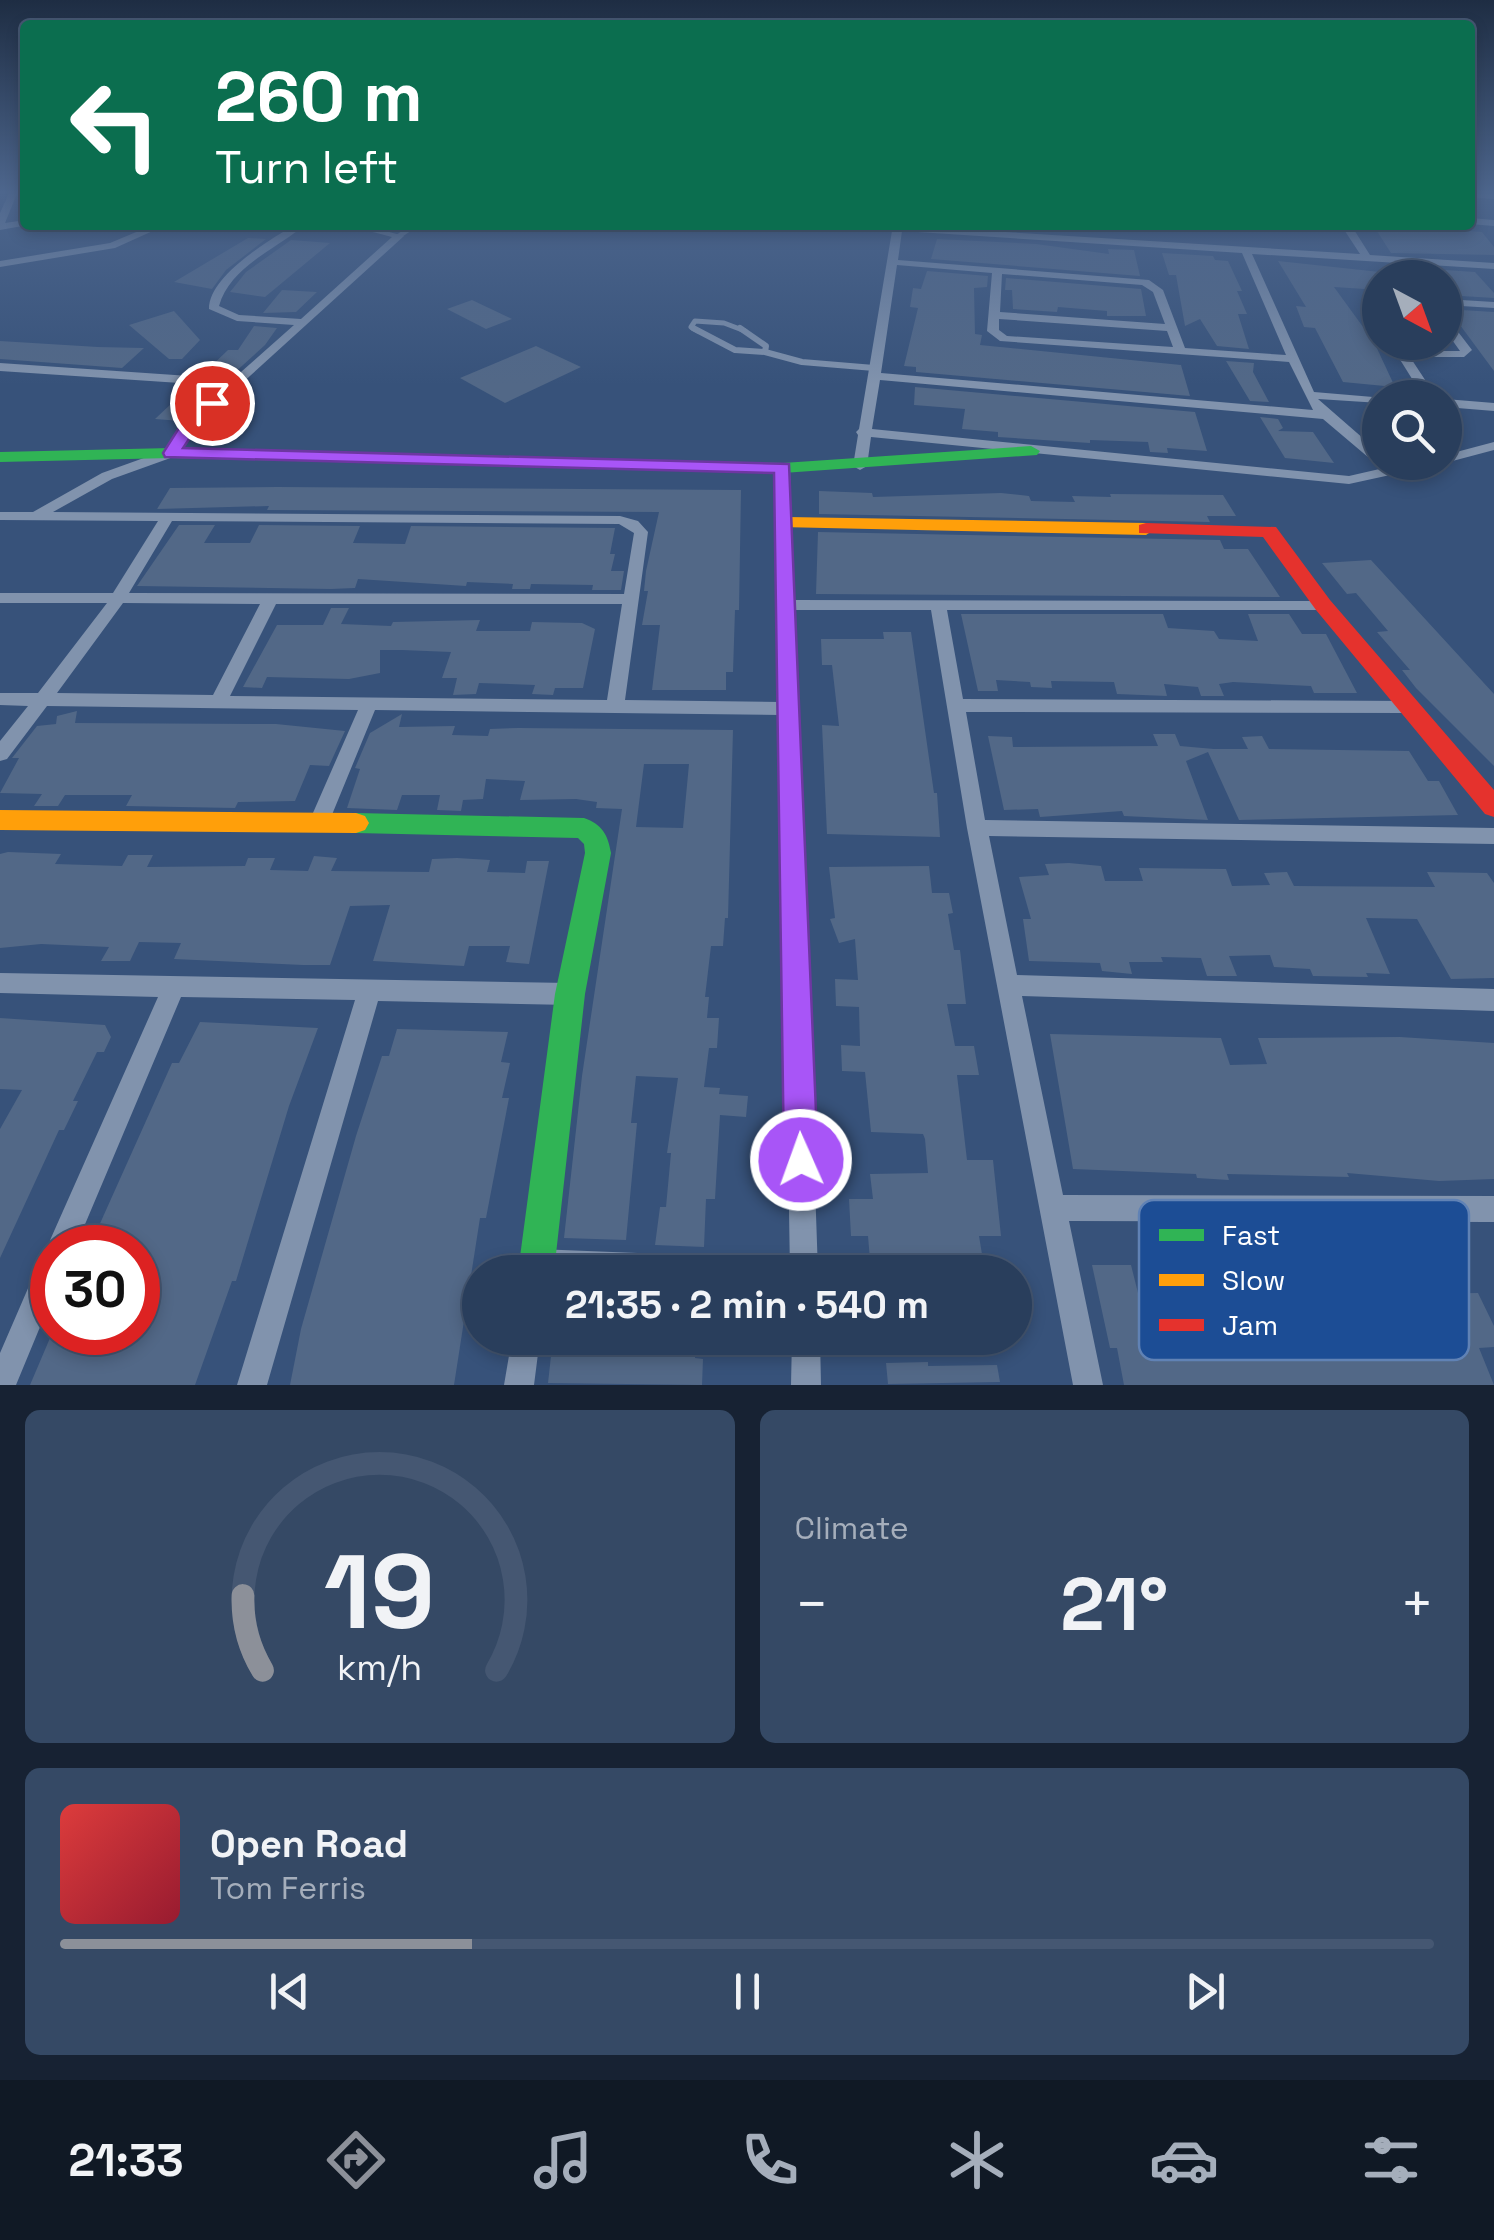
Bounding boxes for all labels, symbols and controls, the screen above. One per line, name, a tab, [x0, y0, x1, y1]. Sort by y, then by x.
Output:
text: 260 m	[215, 52, 423, 141]
icon: left	[50, 60, 180, 190]
text: Turn left	[215, 139, 398, 196]
north arrow	[1362, 260, 1462, 360]
map controls	[1362, 260, 1462, 480]
pin	[170, 361, 255, 446]
icon: arrive	[185, 376, 240, 431]
button: search	[1362, 380, 1462, 480]
position arrow	[749, 1108, 853, 1212]
legend	[1139, 1200, 1469, 1360]
text: Fast	[1222, 1217, 1280, 1253]
speed limit sign: 30	[30, 1225, 160, 1355]
text: Slow	[1222, 1262, 1285, 1298]
text: 21:35 · 2 min · 540 m	[565, 1281, 929, 1329]
text: Jam	[1222, 1307, 1278, 1343]
text: Climate	[795, 1508, 909, 1548]
text: 19	[324, 1526, 435, 1658]
text: 21°	[1060, 1556, 1168, 1652]
text: −	[795, 1569, 829, 1639]
text: +	[1400, 1569, 1434, 1639]
text: km/h	[337, 1645, 422, 1690]
text: Open Road	[210, 1820, 408, 1868]
text: Tom Ferris	[210, 1868, 366, 1908]
icon: previous	[262, 1964, 317, 2019]
icon: pause	[720, 1964, 775, 2019]
icon: next	[1178, 1964, 1233, 2019]
icon: directions	[321, 2125, 391, 2195]
icon: music	[528, 2125, 598, 2195]
icon: phone	[735, 2125, 805, 2195]
icon: climate	[942, 2125, 1012, 2195]
icon: car	[1149, 2125, 1219, 2195]
icon: filters	[1356, 2125, 1426, 2195]
text: 21:33	[68, 2132, 184, 2189]

